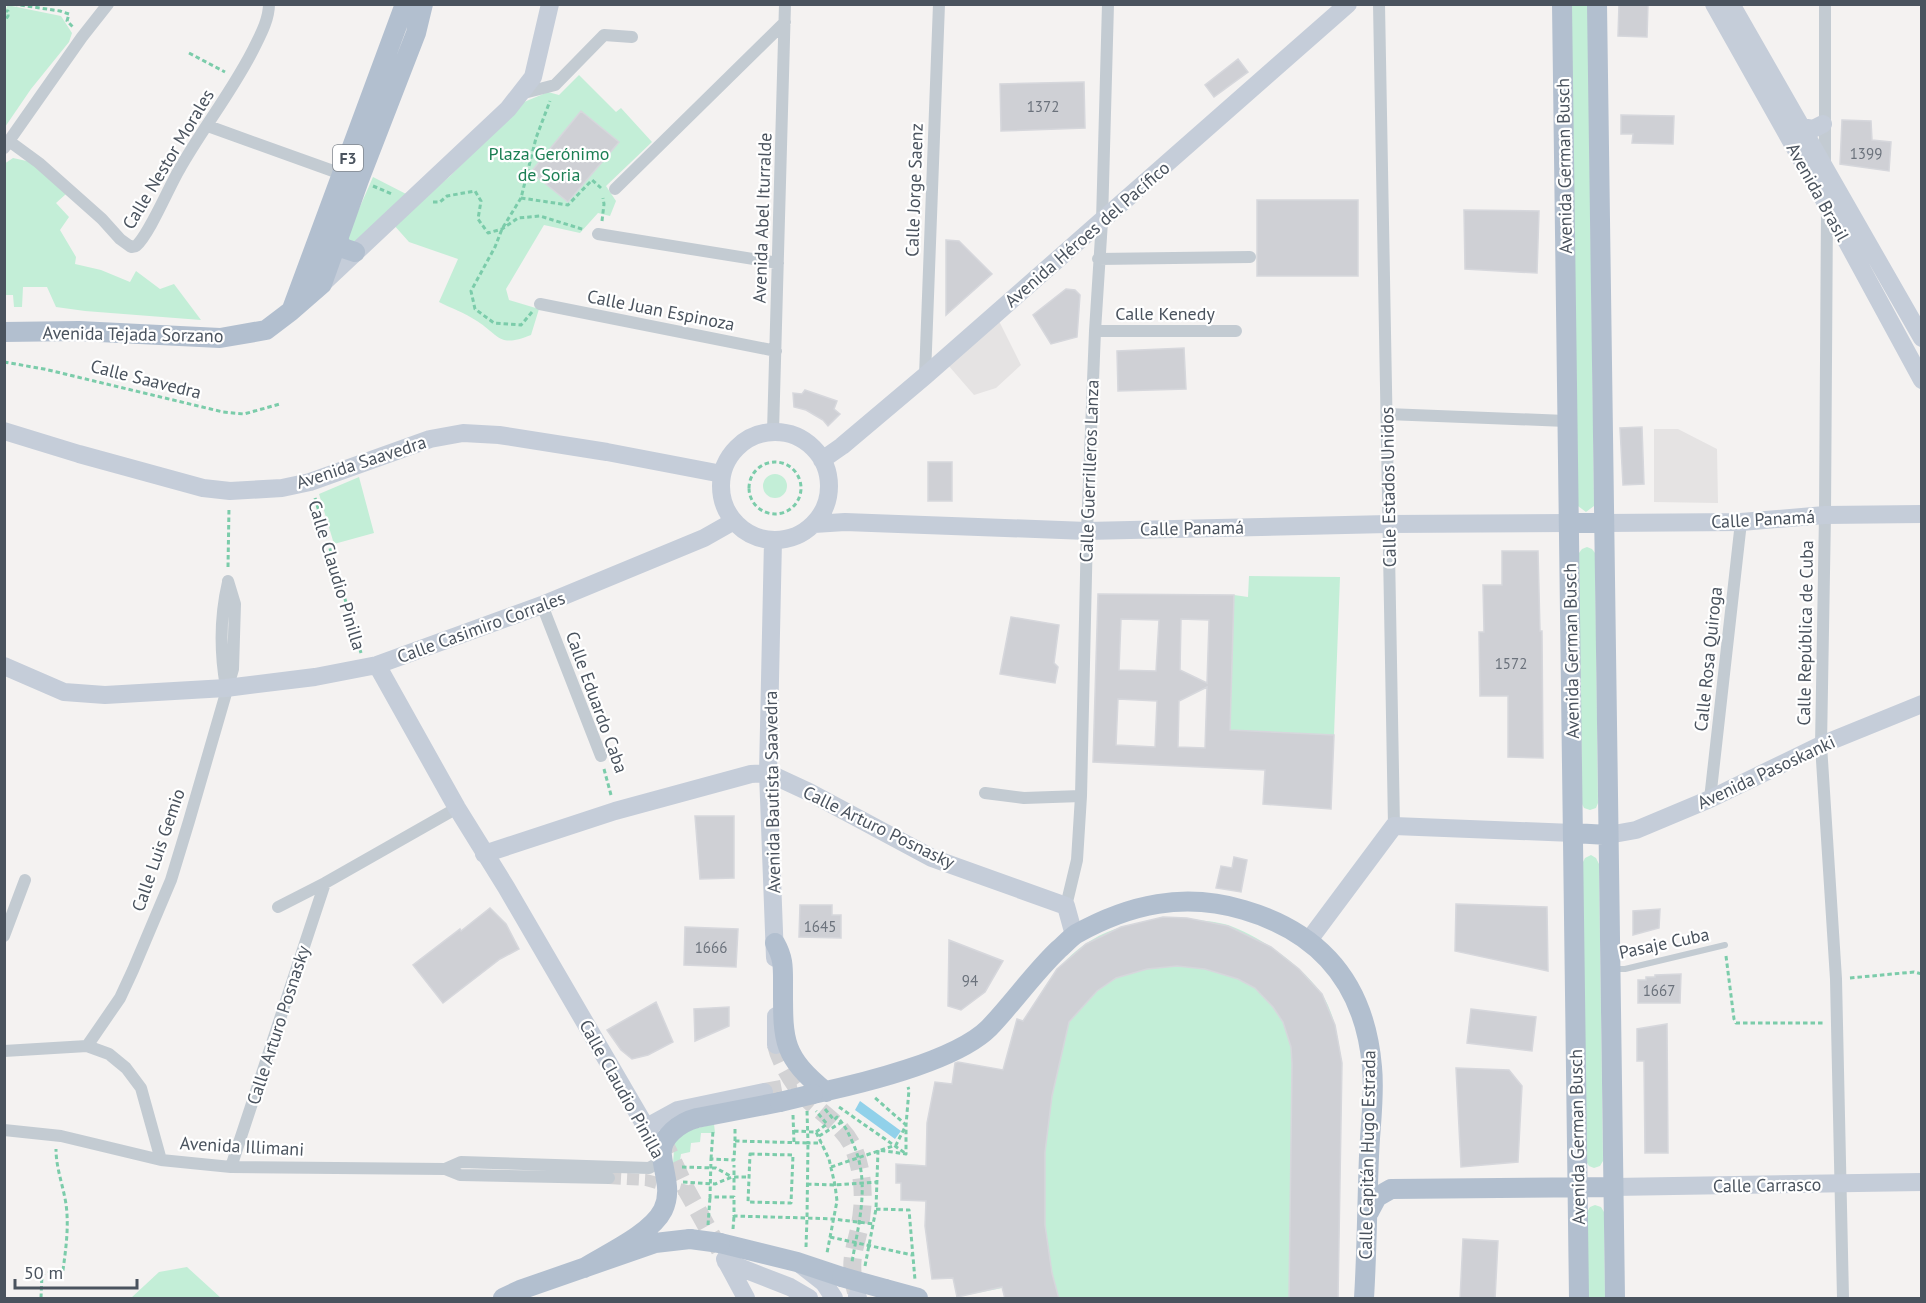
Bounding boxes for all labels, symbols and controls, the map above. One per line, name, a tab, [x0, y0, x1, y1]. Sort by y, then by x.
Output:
street label: Avenida German Busch	[1551, 78, 1577, 254]
street label: Calle Nestor Morales	[117, 85, 219, 233]
house number: 1372	[1027, 97, 1059, 116]
street label: Calle Jorge Saenz	[900, 123, 928, 257]
street label: Avenida Abel Iturralde	[748, 132, 776, 304]
street label: Avenida Brasil	[1782, 139, 1855, 246]
park label: Plaza Gerónimo de Soria	[489, 142, 609, 186]
house number: 1399	[1850, 144, 1882, 163]
road number: F3	[333, 145, 363, 171]
street label: Avenida Héroes del Pacífico	[1000, 156, 1174, 312]
street label: Calle Juan Espinoza	[585, 284, 737, 336]
street label: Calle Kenedy	[1115, 302, 1215, 325]
street label: Avenida Tejada Sorzano	[42, 321, 224, 347]
street label: Calle Saavedra	[88, 354, 204, 404]
street label: Calle Guerrilleros Lanza	[1074, 379, 1104, 563]
street label: Calle Estados Unidos	[1375, 406, 1401, 568]
street label: Avenida Saavedra	[293, 430, 429, 494]
street label: Calle Claudio Pinilla	[303, 497, 371, 653]
street label: Calle Panamá	[1710, 505, 1816, 533]
street label: Calle Panamá	[1140, 516, 1244, 540]
street label: Calle República de Cuba	[1792, 540, 1818, 726]
street label: Avenida German Busch	[1558, 563, 1584, 739]
street label: Calle Casimiro Corrales	[394, 586, 568, 668]
street label: Calle Rosa Quiroga	[1689, 586, 1727, 732]
street label: Calle Eduardo Caba	[561, 628, 633, 776]
house number: 1572	[1495, 654, 1527, 673]
street label: Avenida Bautista Saavedra	[759, 690, 785, 894]
street label: Avenida Pasoskanki	[1693, 730, 1839, 814]
street label: Calle Arturo Posnasky	[799, 780, 959, 874]
street label: Calle Luis Gemio	[126, 786, 190, 914]
house number: 1645	[804, 917, 836, 936]
street label: Pasaje Cuba	[1617, 922, 1711, 964]
house number: 1666	[695, 938, 727, 957]
street label: Calle Arturo Posnasky	[241, 942, 315, 1108]
house number: 94	[962, 971, 978, 990]
house number: 1667	[1643, 981, 1675, 1000]
street label: Calle Claudio Pinilla	[574, 1015, 670, 1163]
street label: Avenida German Busch	[1564, 1049, 1590, 1225]
street label: Calle Capitán Hugo Estrada	[1354, 1050, 1380, 1260]
street label: Avenida Illimani	[179, 1131, 305, 1161]
street label: Calle Carrasco	[1713, 1173, 1821, 1197]
scale bar	[15, 1252, 136, 1290]
text: 50 m	[24, 1261, 63, 1284]

